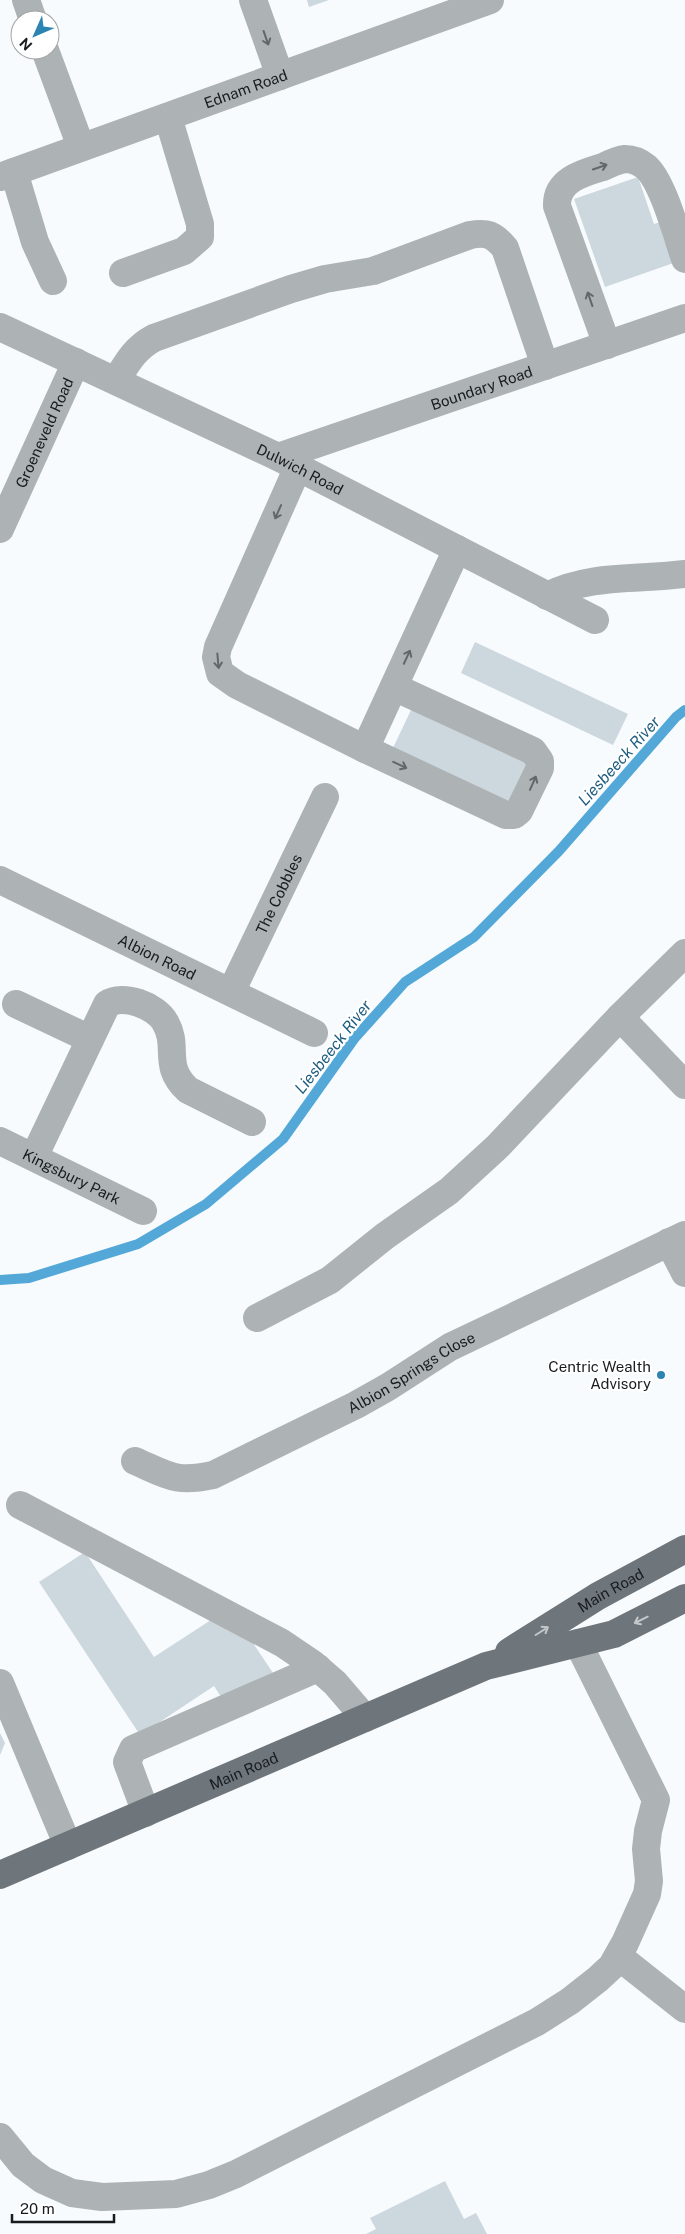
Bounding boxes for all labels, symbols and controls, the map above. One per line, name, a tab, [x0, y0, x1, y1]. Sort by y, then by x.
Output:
north arrow	[10, 10, 60, 60]
one-way arrow	[262, 30, 272, 46]
text: N	[16, 35, 35, 54]
street label: Ednam Road	[201, 65, 289, 111]
one-way arrow	[592, 162, 608, 172]
one-way arrow	[585, 292, 595, 308]
street label: Boundary Road	[428, 362, 535, 413]
street label: Groeneveld Road	[12, 375, 76, 490]
street label: Dulwich Road	[254, 440, 346, 498]
one-way arrow	[273, 504, 283, 519]
one-way arrow	[403, 650, 413, 665]
one-way arrow	[213, 653, 223, 669]
water label: Liesbeeck River	[574, 712, 665, 809]
one-way arrow	[392, 761, 407, 771]
one-way arrow	[529, 776, 539, 791]
street label: The Cobbles	[252, 851, 305, 936]
street label: Albion Road	[116, 931, 199, 983]
water label: Liesbeeck River	[291, 996, 376, 1098]
street label: Kingsbury Park	[20, 1145, 124, 1207]
street label: Albion Springs Close	[345, 1328, 477, 1416]
place label: Centric Wealth Advisory	[548, 1358, 651, 1392]
marker: Centric Wealth Advisory	[655, 1369, 667, 1381]
street label: Main Road	[574, 1565, 646, 1615]
one-way arrow	[634, 1615, 649, 1625]
one-way arrow	[535, 1626, 549, 1636]
street label: Main Road	[206, 1748, 280, 1793]
scale bar	[12, 2192, 115, 2224]
text: 20 m	[20, 2200, 55, 2217]

